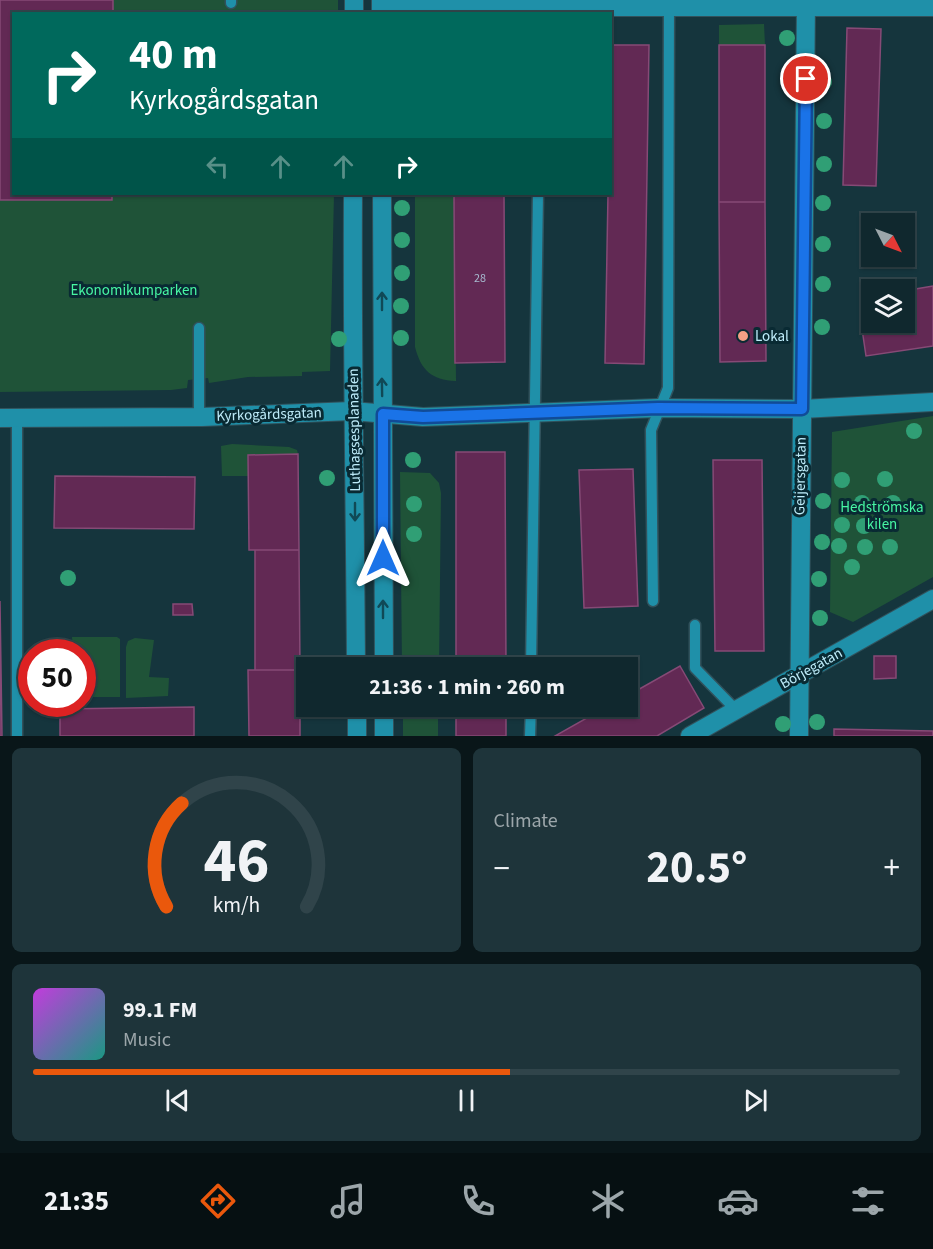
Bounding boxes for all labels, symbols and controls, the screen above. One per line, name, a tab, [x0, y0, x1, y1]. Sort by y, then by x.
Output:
text: 40 m	[129, 25, 218, 85]
icon: right	[30, 36, 108, 114]
pin	[780, 53, 831, 104]
icon: arrive	[789, 62, 822, 95]
text: Kyrkogårdsgatan	[129, 81, 319, 120]
icon: left	[201, 150, 234, 183]
icon: ahead	[264, 150, 297, 183]
icon: ahead	[327, 150, 360, 183]
icon: right	[390, 150, 423, 183]
north arrow	[861, 213, 915, 267]
map controls	[861, 213, 915, 333]
house number: 28	[474, 270, 486, 287]
button: layers	[861, 279, 915, 333]
park label: Ekonomikumparken	[70, 280, 198, 301]
one-way arrow	[376, 292, 388, 312]
place label: Lokal	[755, 326, 789, 347]
marker: Lokal	[736, 329, 750, 343]
street label: Luthagsesplanaden	[343, 368, 366, 492]
one-way arrow	[377, 378, 388, 398]
street label: Kyrkogårdsgatan	[216, 402, 322, 427]
street label: Geijersgatan	[789, 437, 812, 515]
park label: Hedströmska kilen	[840, 497, 924, 535]
one-way arrow	[350, 501, 361, 521]
position arrow	[351, 526, 415, 590]
one-way arrow	[378, 600, 389, 620]
speed limit sign: 50	[18, 639, 96, 717]
street label: Börjegatan	[776, 643, 846, 694]
text: 21:36 · 1 min · 260 m	[369, 671, 565, 703]
text: Climate	[494, 807, 558, 835]
text: 46	[203, 817, 269, 906]
text: 20.5°	[646, 836, 747, 900]
text: −	[494, 845, 510, 892]
text: +	[884, 845, 900, 892]
text: km/h	[212, 890, 260, 921]
text: 99.1 FM	[123, 994, 197, 1026]
text: Music	[123, 1026, 171, 1054]
icon: previous	[161, 1084, 194, 1117]
icon: pause	[450, 1084, 483, 1117]
icon: next	[739, 1084, 772, 1117]
icon: directions	[197, 1180, 239, 1222]
icon: music	[327, 1180, 369, 1222]
icon: phone	[457, 1180, 499, 1222]
icon: climate	[587, 1180, 629, 1222]
icon: car	[717, 1180, 759, 1222]
icon: filters	[847, 1180, 889, 1222]
text: 21:35	[44, 1182, 109, 1221]

